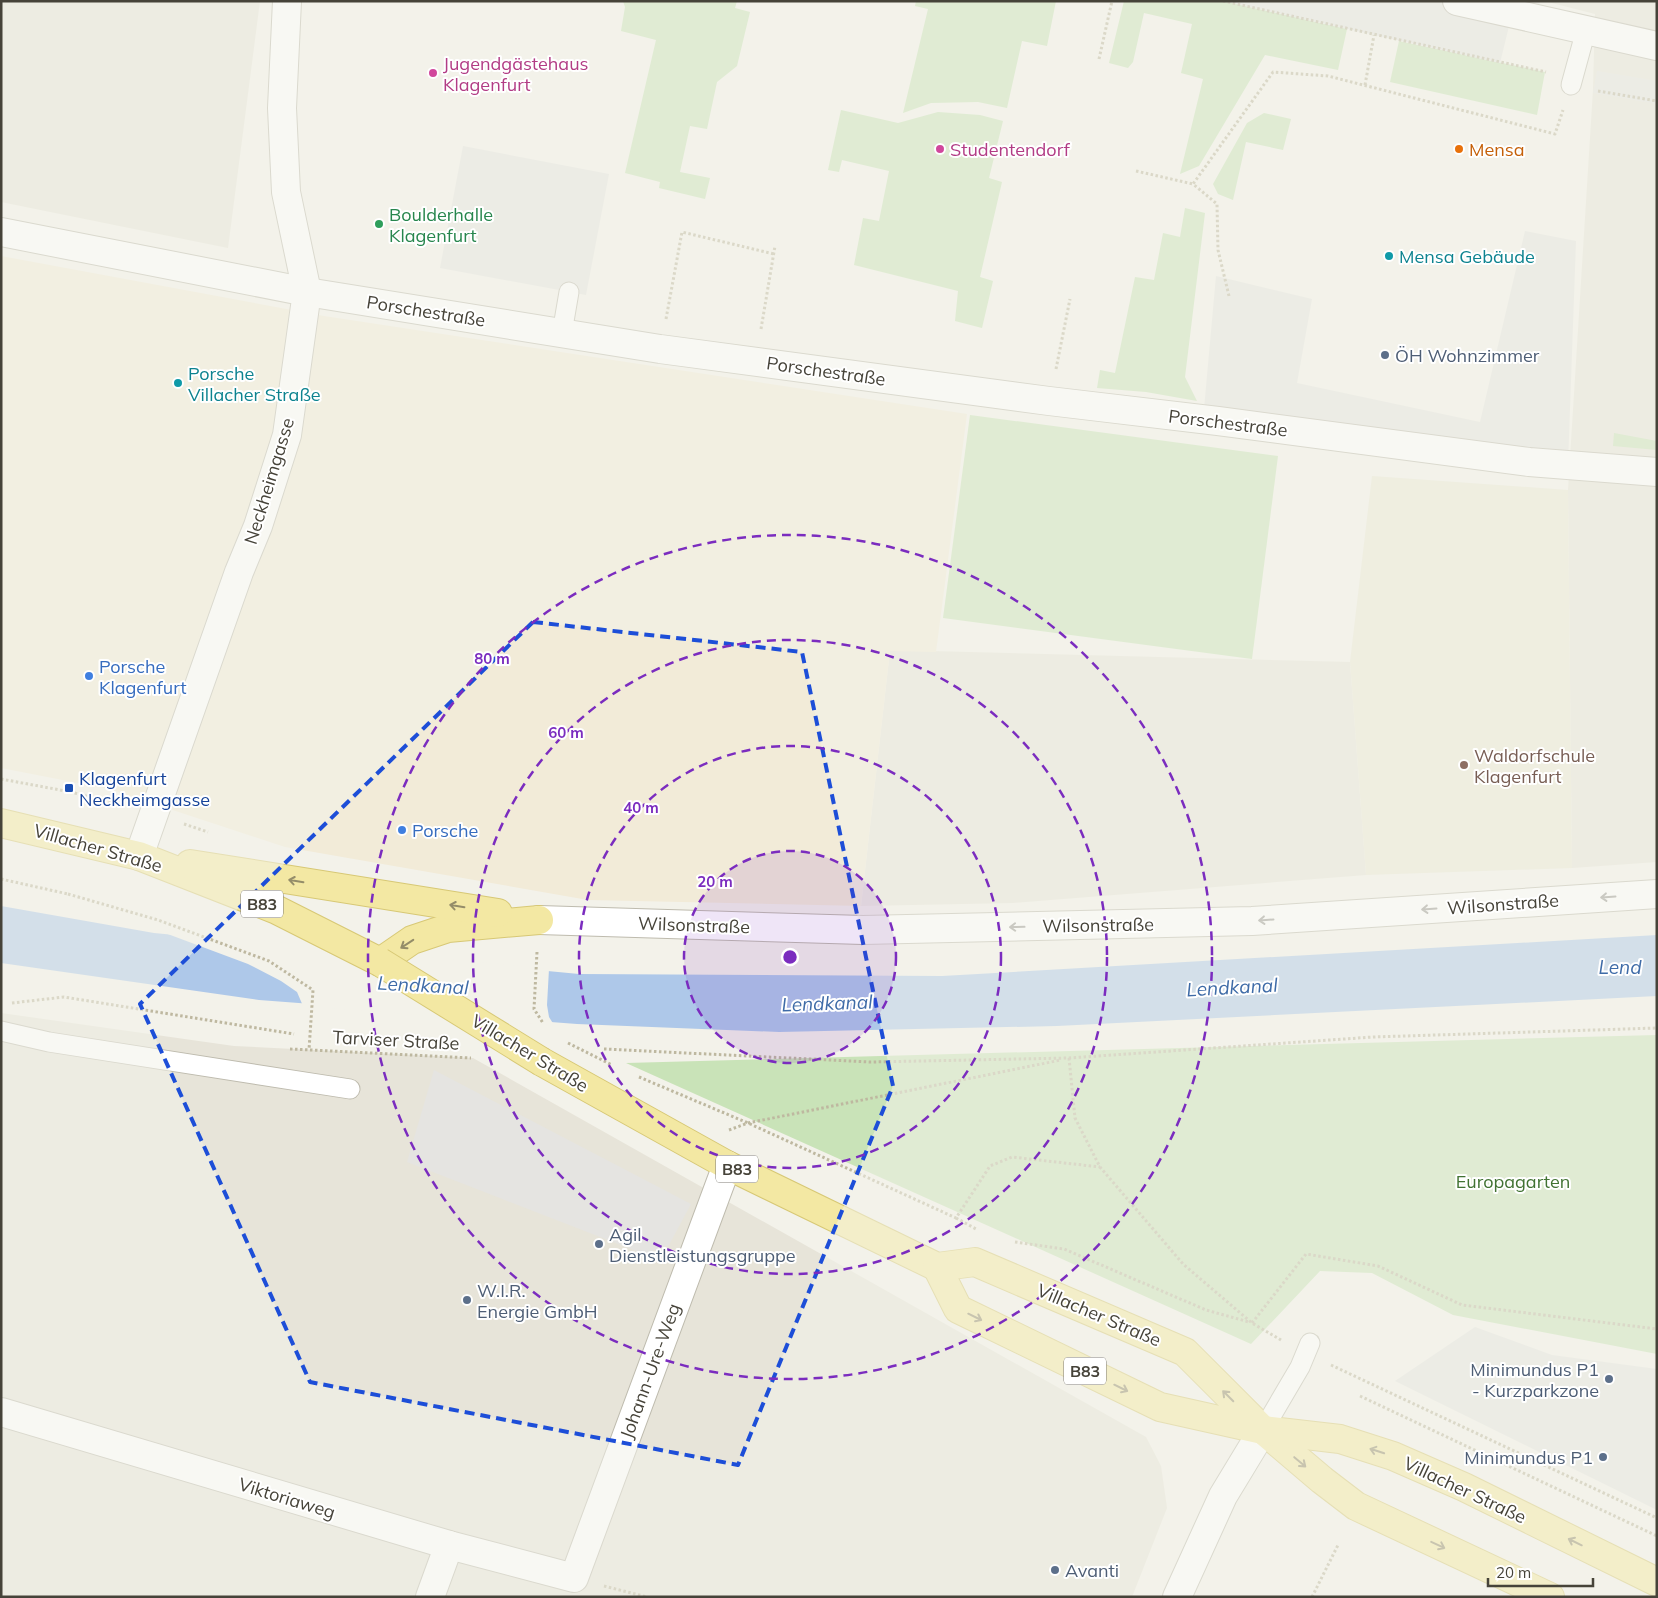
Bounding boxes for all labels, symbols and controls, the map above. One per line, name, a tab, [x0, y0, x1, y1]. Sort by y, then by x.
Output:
place label: Jugendgästehaus Klagenfurt	[443, 52, 589, 96]
marker: Jugendgästehaus Klagenfurt	[427, 67, 439, 79]
place label: Studentendorf	[950, 138, 1071, 161]
place label: Mensa	[1469, 138, 1525, 161]
marker: Studentendorf	[934, 143, 946, 155]
marker: Mensa	[1453, 143, 1465, 155]
place label: Boulderhalle Klagenfurt	[389, 203, 493, 247]
marker: Boulderhalle Klagenfurt	[373, 218, 385, 230]
place label: Mensa Gebäude	[1399, 245, 1535, 268]
marker: Mensa Gebäude	[1383, 250, 1395, 262]
street label: Porschestraße	[365, 290, 487, 332]
place label: ÖH Wohnzimmer	[1395, 344, 1540, 367]
marker: ÖH Wohnzimmer	[1379, 349, 1391, 361]
street label: Porschestraße	[765, 351, 887, 391]
place label: Porsche Villacher Straße	[188, 362, 321, 406]
marker: Porsche Villacher Straße	[172, 377, 184, 389]
street label: Porschestraße	[1167, 404, 1289, 442]
street label: Neckheimgasse	[239, 415, 299, 547]
text: 80 m	[474, 649, 510, 668]
place label: Porsche Klagenfurt	[99, 655, 186, 699]
marker: Porsche Klagenfurt	[83, 670, 95, 682]
text: 60 m	[548, 723, 584, 742]
place label: Waldorfschule Klagenfurt	[1474, 744, 1595, 788]
marker: Waldorfschule Klagenfurt	[1458, 759, 1470, 771]
place label: Klagenfurt Neckheimgasse	[79, 767, 210, 811]
marker: Klagenfurt Neckheimgasse	[63, 782, 75, 794]
text: 40 m	[623, 798, 659, 817]
street label: Villacher Straße	[31, 819, 165, 877]
place label: Porsche	[412, 819, 478, 842]
marker: Porsche	[396, 824, 408, 836]
text: 20 m	[697, 872, 733, 891]
one-way arrow	[289, 875, 305, 885]
street label: Wilsonstraße	[1446, 889, 1560, 919]
road number: B83	[241, 891, 283, 918]
one-way arrow	[1600, 892, 1616, 901]
one-way arrow	[449, 901, 465, 911]
one-way arrow	[1421, 905, 1437, 914]
street label: Wilsonstraße	[638, 912, 750, 938]
street label: Wilsonstraße	[1042, 913, 1154, 937]
one-way arrow	[1259, 916, 1275, 925]
one-way arrow	[1009, 922, 1025, 931]
one-way arrow	[400, 939, 414, 949]
centre of rings	[781, 948, 799, 966]
water label: Lend	[1598, 955, 1642, 979]
water label: Lendkanal	[377, 971, 470, 999]
water label: Lendkanal	[1186, 973, 1279, 1001]
water label: Lendkanal	[781, 989, 874, 1017]
street label: Villacher Straße	[467, 1009, 593, 1097]
street label: Tarviser Straße	[332, 1025, 460, 1055]
road number: B83	[716, 1156, 758, 1182]
park label: Europagarten	[1456, 1170, 1570, 1193]
place label: Agil Dienstleistungsgruppe	[609, 1223, 796, 1267]
marker: Agil Dienstleistungsgruppe	[593, 1238, 605, 1250]
place label: W.I.R. Energie GmbH	[477, 1279, 598, 1323]
street label: Villacher Straße	[1033, 1279, 1165, 1351]
marker: W.I.R. Energie GmbH	[461, 1294, 473, 1306]
street label: Johann-Ure-Weg	[615, 1300, 685, 1442]
one-way arrow	[967, 1313, 982, 1323]
road number: B83	[1064, 1358, 1106, 1384]
place label: Minimundus P1 - Kurzparkzone	[1470, 1358, 1599, 1402]
marker: Minimundus P1 - Kurzparkzone	[1603, 1373, 1615, 1385]
one-way arrow	[1114, 1384, 1129, 1394]
one-way arrow	[1222, 1389, 1234, 1402]
one-way arrow	[1370, 1446, 1386, 1455]
place label: Minimundus P1	[1464, 1446, 1593, 1469]
marker: Minimundus P1	[1597, 1451, 1609, 1463]
street label: Villacher Straße	[1400, 1452, 1530, 1528]
one-way arrow	[1293, 1456, 1306, 1467]
street label: Viktoriaweg	[236, 1472, 338, 1524]
one-way arrow	[1568, 1537, 1583, 1546]
one-way arrow	[1430, 1540, 1445, 1550]
scale bar	[1488, 1556, 1593, 1588]
place label: Avanti	[1065, 1559, 1119, 1582]
text: 20 m	[1496, 1563, 1531, 1582]
marker: Avanti	[1049, 1564, 1061, 1576]

